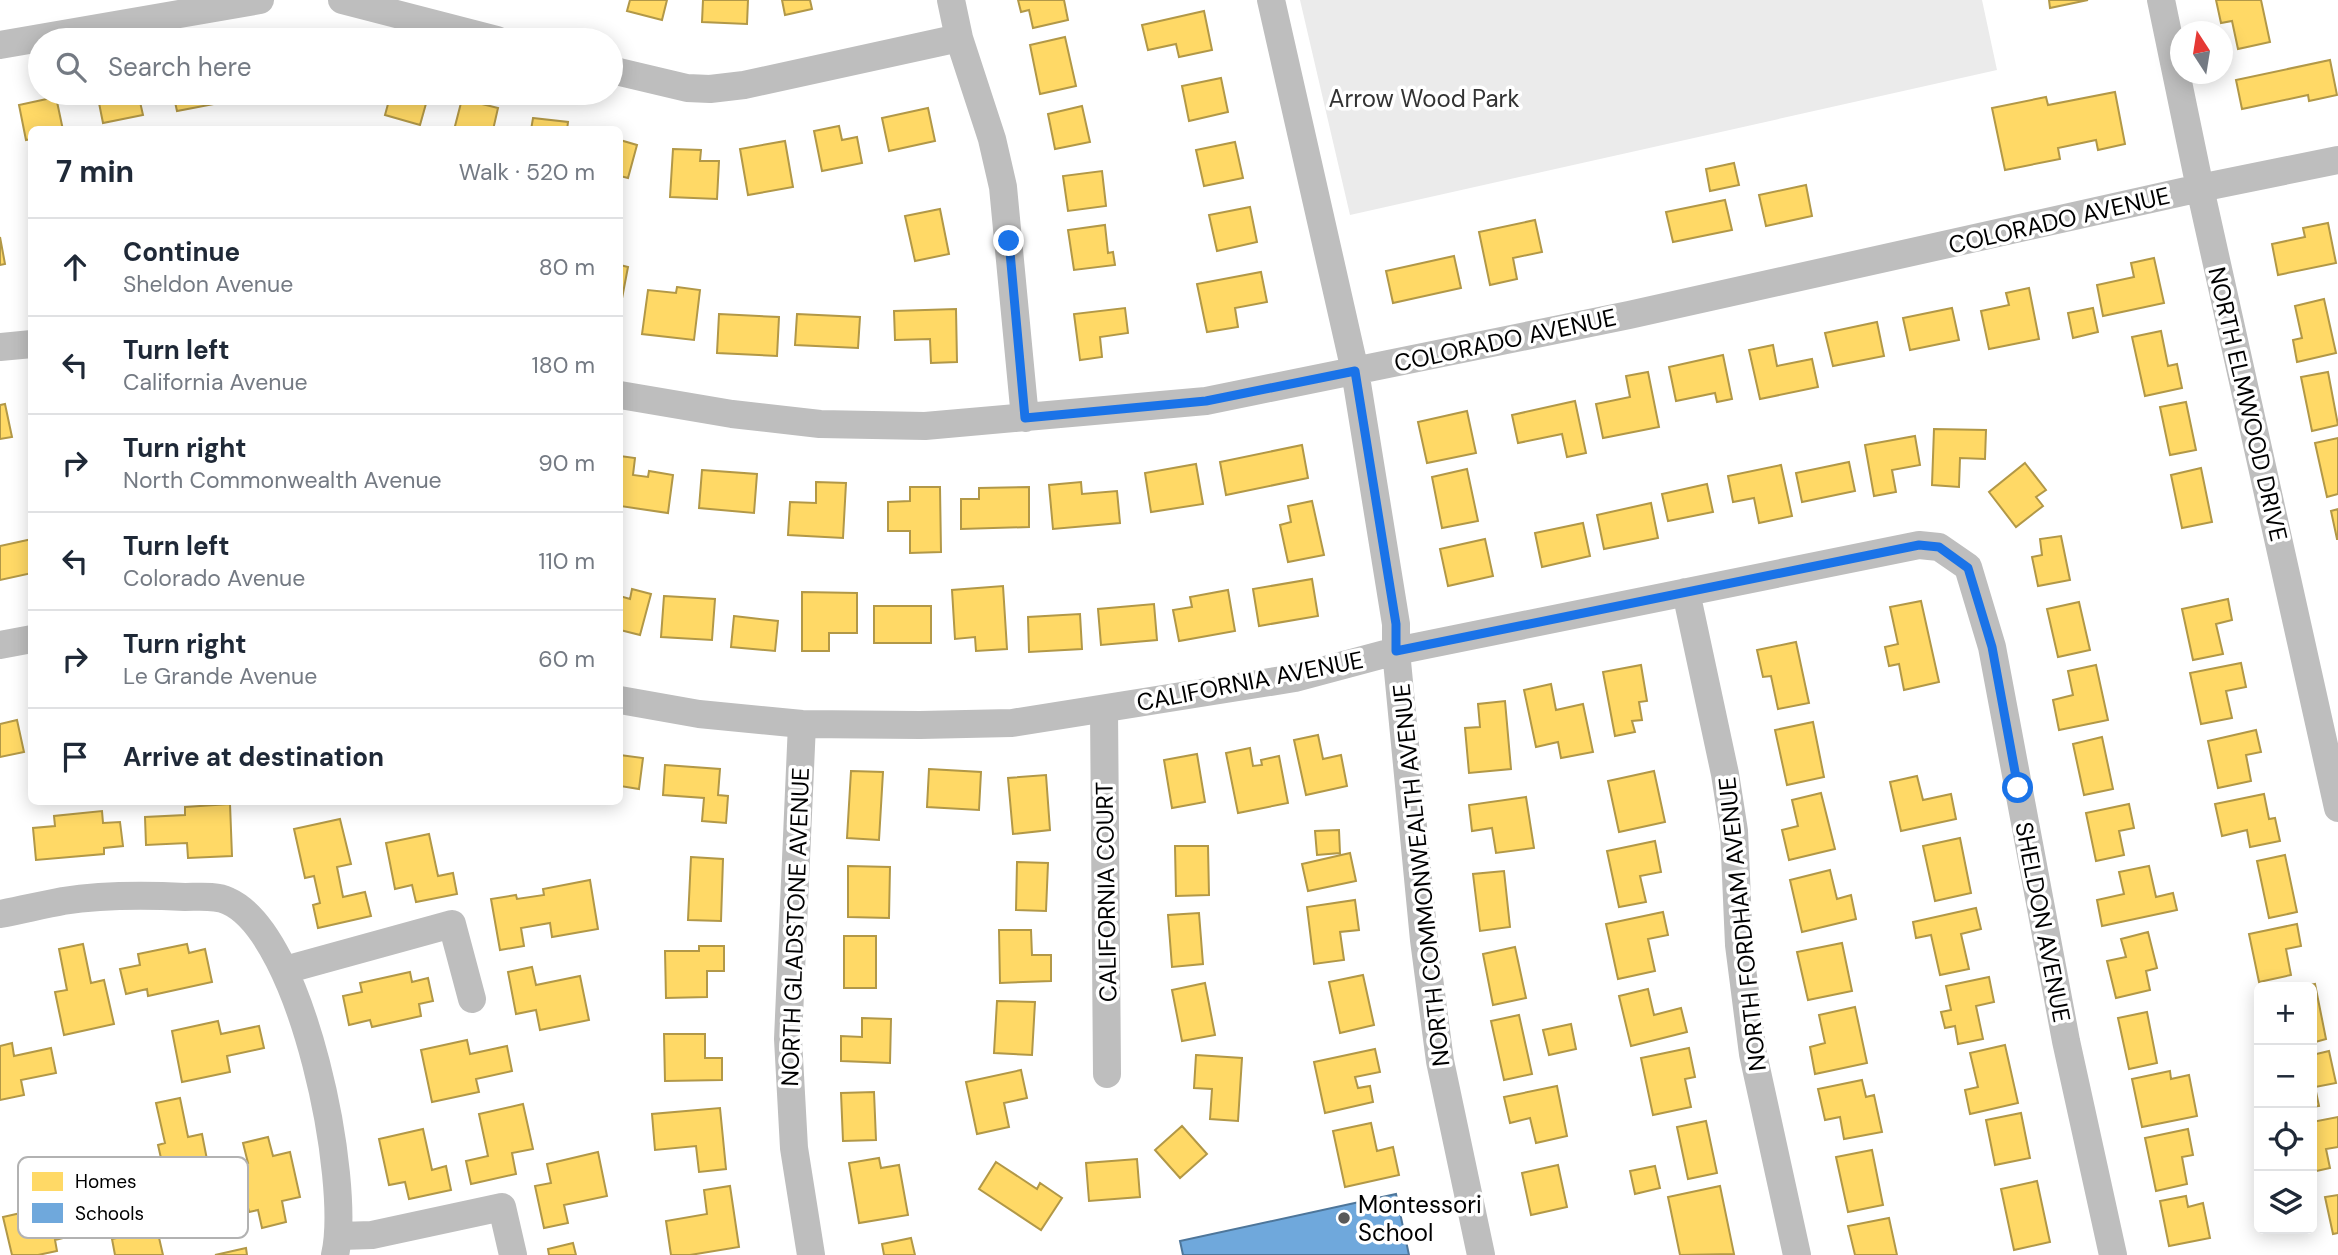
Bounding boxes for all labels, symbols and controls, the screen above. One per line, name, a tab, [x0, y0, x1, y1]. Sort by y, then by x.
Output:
north arrow	[2170, 21, 2233, 84]
search box	[28, 28, 623, 105]
icon: search	[52, 48, 90, 86]
text: Search here	[108, 50, 251, 84]
park label: Arrow Wood Park	[1328, 83, 1520, 114]
text: 7 min	[56, 152, 134, 191]
text: Walk · 520 m	[459, 157, 595, 187]
street label: COLORADO AVENUE	[1945, 179, 2173, 261]
route end	[993, 225, 1024, 256]
text: Continue	[123, 235, 240, 269]
icon: ahead	[56, 248, 94, 286]
text: 80 m	[539, 252, 595, 282]
street label: NORTH ELMWOOD DRIVE	[2201, 264, 2295, 544]
text: Sheldon Avenue	[123, 269, 293, 299]
street label: COLORADO AVENUE	[1391, 301, 1619, 379]
text: Turn left	[123, 333, 230, 367]
icon: left	[56, 346, 94, 384]
text: 180 m	[531, 350, 595, 380]
text: California Avenue	[123, 367, 308, 397]
text: Turn right	[123, 431, 247, 465]
icon: right	[56, 444, 94, 482]
text: 90 m	[538, 448, 595, 478]
text: North Commonwealth Avenue	[123, 465, 442, 495]
text: Turn left	[123, 529, 230, 563]
icon: left	[56, 542, 94, 580]
text: 110 m	[538, 546, 595, 576]
text: Colorado Avenue	[123, 563, 305, 593]
text: Turn right	[123, 627, 247, 661]
icon: right	[56, 640, 94, 678]
text: 60 m	[538, 644, 595, 674]
street label: CALIFORNIA AVENUE	[1134, 644, 1366, 718]
text: Le Grande Avenue	[123, 661, 317, 691]
street label: NORTH COMMONWEALTH AVENUE	[1385, 682, 1457, 1068]
icon: arrive	[56, 738, 94, 776]
text: Arrive at destination	[123, 740, 384, 774]
street label: NORTH GLADSTONE AVENUE	[774, 767, 816, 1087]
route start	[2002, 772, 2033, 803]
street label: NORTH FORDHAM AVENUE	[1711, 775, 1773, 1073]
street label: CALIFORNIA COURT	[1089, 782, 1123, 1002]
street label: SHELDON AVENUE	[2008, 819, 2078, 1025]
map controls	[2254, 982, 2317, 1234]
button: +	[2254, 982, 2317, 1045]
button: −	[2254, 1045, 2317, 1108]
button: locate	[2254, 1108, 2317, 1171]
legend	[18, 1157, 248, 1238]
text: Homes	[75, 1169, 136, 1194]
button: layers	[2254, 1171, 2317, 1234]
place label: Montessori School	[1358, 1189, 1482, 1248]
text: Schools	[75, 1201, 144, 1226]
marker: Montessori School	[1336, 1210, 1352, 1226]

